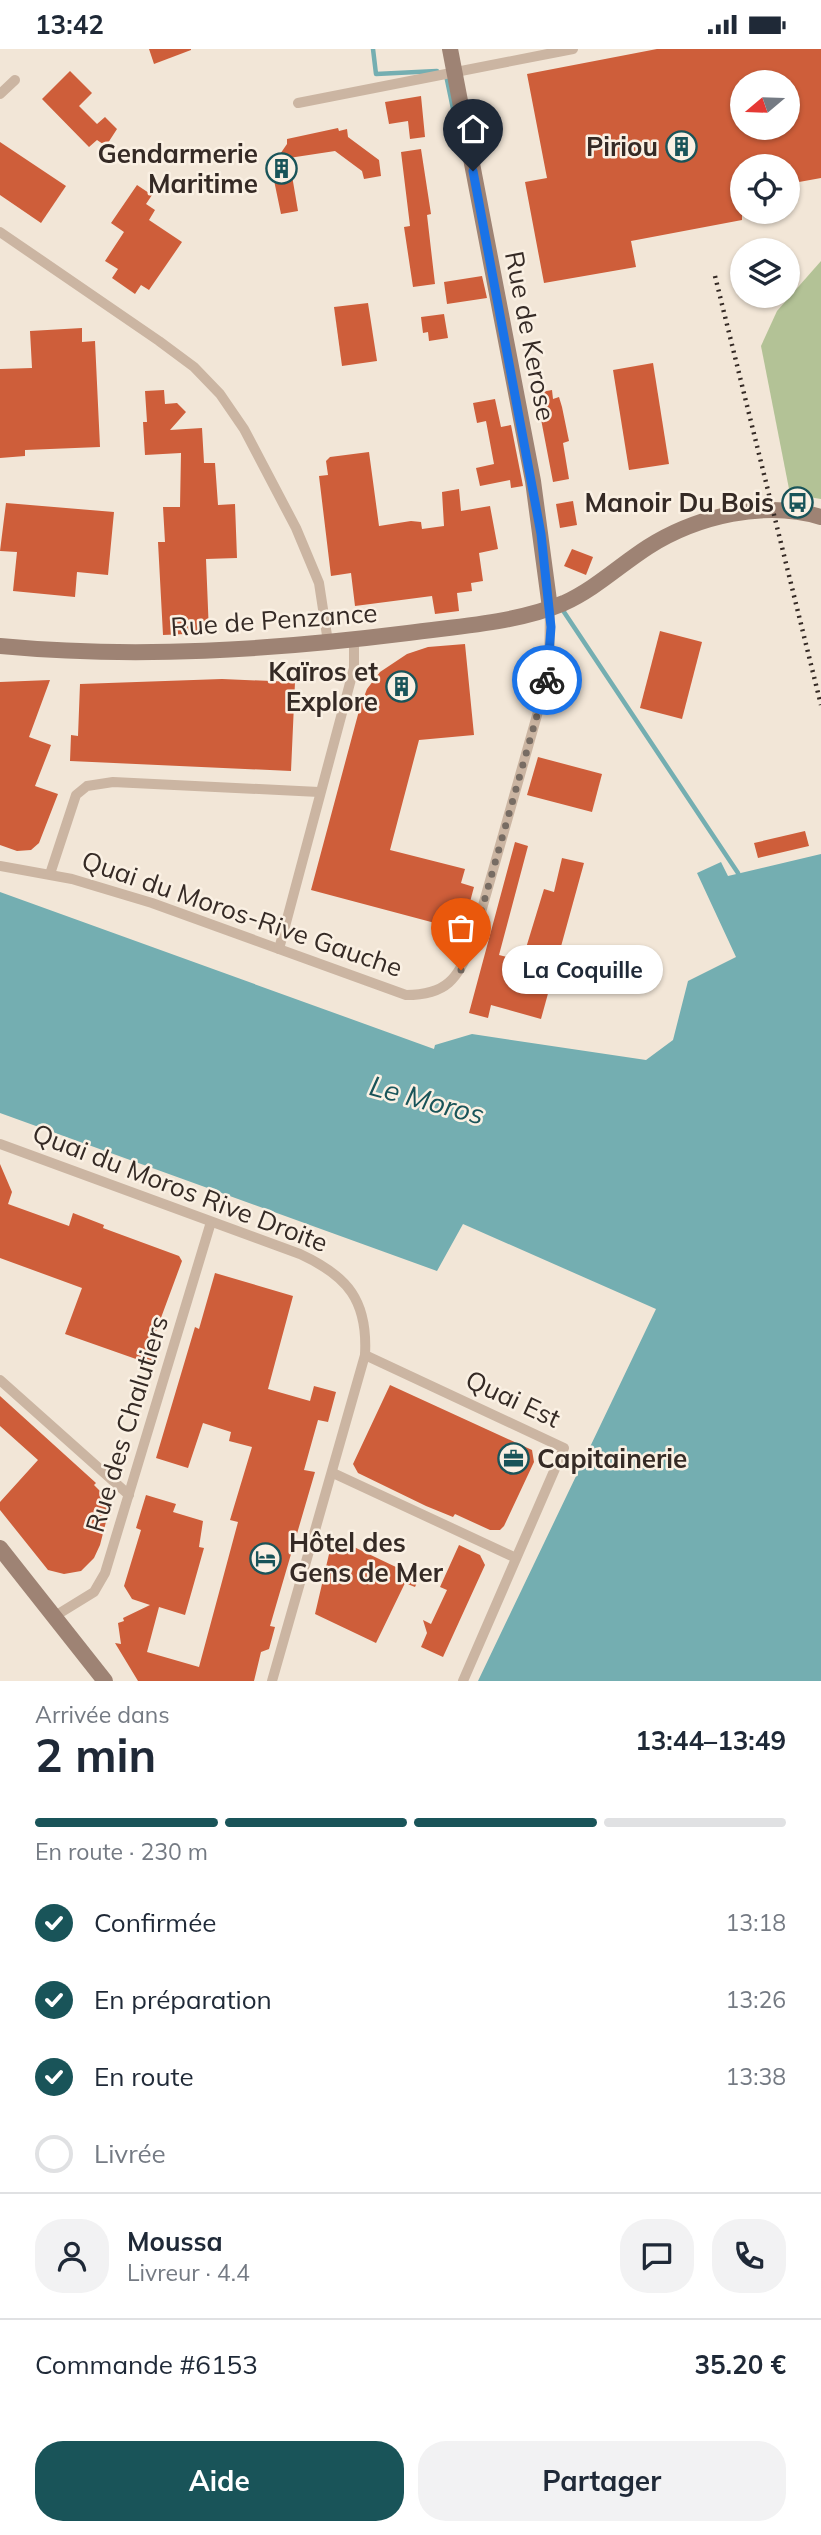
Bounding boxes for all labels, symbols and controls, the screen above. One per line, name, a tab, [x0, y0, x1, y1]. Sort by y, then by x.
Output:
text: 13:42	[35, 8, 104, 41]
north arrow	[730, 70, 800, 140]
map controls	[730, 70, 800, 308]
pin	[443, 99, 503, 171]
icon: home	[454, 110, 492, 148]
place label: Piriou	[586, 130, 658, 163]
building icon: Piriou	[664, 130, 698, 164]
place label: Gendarmerie Maritime	[98, 137, 258, 200]
building icon: Gendarmerie Maritime	[264, 152, 298, 186]
button: locate	[730, 154, 800, 224]
button: layers	[730, 238, 800, 308]
street label: Rue de Kerose	[498, 248, 563, 423]
place label: Manoir Du Bois	[584, 486, 774, 519]
bus stop icon: Manoir Du Bois	[780, 486, 814, 520]
street label: Rue de Penzance	[169, 596, 378, 643]
courier	[512, 645, 582, 715]
place label: Kaïros et Explore	[268, 655, 378, 718]
icon: bike	[528, 661, 566, 699]
building icon: Kaïros et Explore	[384, 670, 418, 704]
street label: Quai du Moros-Rive Gauche	[78, 843, 407, 984]
pin	[431, 898, 491, 970]
icon: bag	[442, 909, 480, 947]
callout: La Coquille	[503, 946, 664, 995]
text: La Coquille	[522, 955, 643, 984]
water label: Le Moros	[366, 1067, 488, 1132]
street label: Quai du Moros Rive Droite	[28, 1116, 332, 1259]
street label: Rue des Chalutiers	[78, 1312, 175, 1536]
street label: Quai Est	[461, 1362, 566, 1435]
office icon: Capitainerie	[497, 1442, 531, 1476]
place label: Capitainerie	[537, 1442, 687, 1475]
place label: Hôtel des Gens de Mer	[289, 1526, 444, 1589]
hotel icon: Hôtel des Gens de Mer	[249, 1541, 283, 1575]
text: Arrivée dans	[35, 1700, 170, 1729]
text: 13:44–13:49	[635, 1724, 786, 1757]
text: 2 min	[35, 1726, 156, 1784]
text: En route · 230 m	[35, 1837, 208, 1866]
icon: check	[35, 1904, 73, 1942]
text: Confirmée	[94, 1906, 216, 1939]
text: 13:18	[726, 1908, 786, 1937]
icon: check	[35, 1981, 73, 2019]
text: En préparation	[94, 1983, 272, 2016]
text: 13:26	[726, 1985, 786, 2014]
icon: check	[35, 2058, 73, 2096]
text: En route	[94, 2060, 194, 2093]
text: 13:38	[726, 2062, 786, 2091]
text: Livrée	[94, 2137, 166, 2170]
button: person	[35, 2219, 109, 2293]
button: chat	[620, 2219, 694, 2293]
button: phone	[712, 2219, 786, 2293]
text: Moussa	[127, 2225, 223, 2258]
text: Livreur · 4.4	[127, 2258, 250, 2287]
text: Commande #6153	[35, 2348, 258, 2381]
text: 35.20 €	[694, 2348, 786, 2381]
button: Aide	[35, 2441, 404, 2521]
button: Partager	[418, 2441, 786, 2521]

